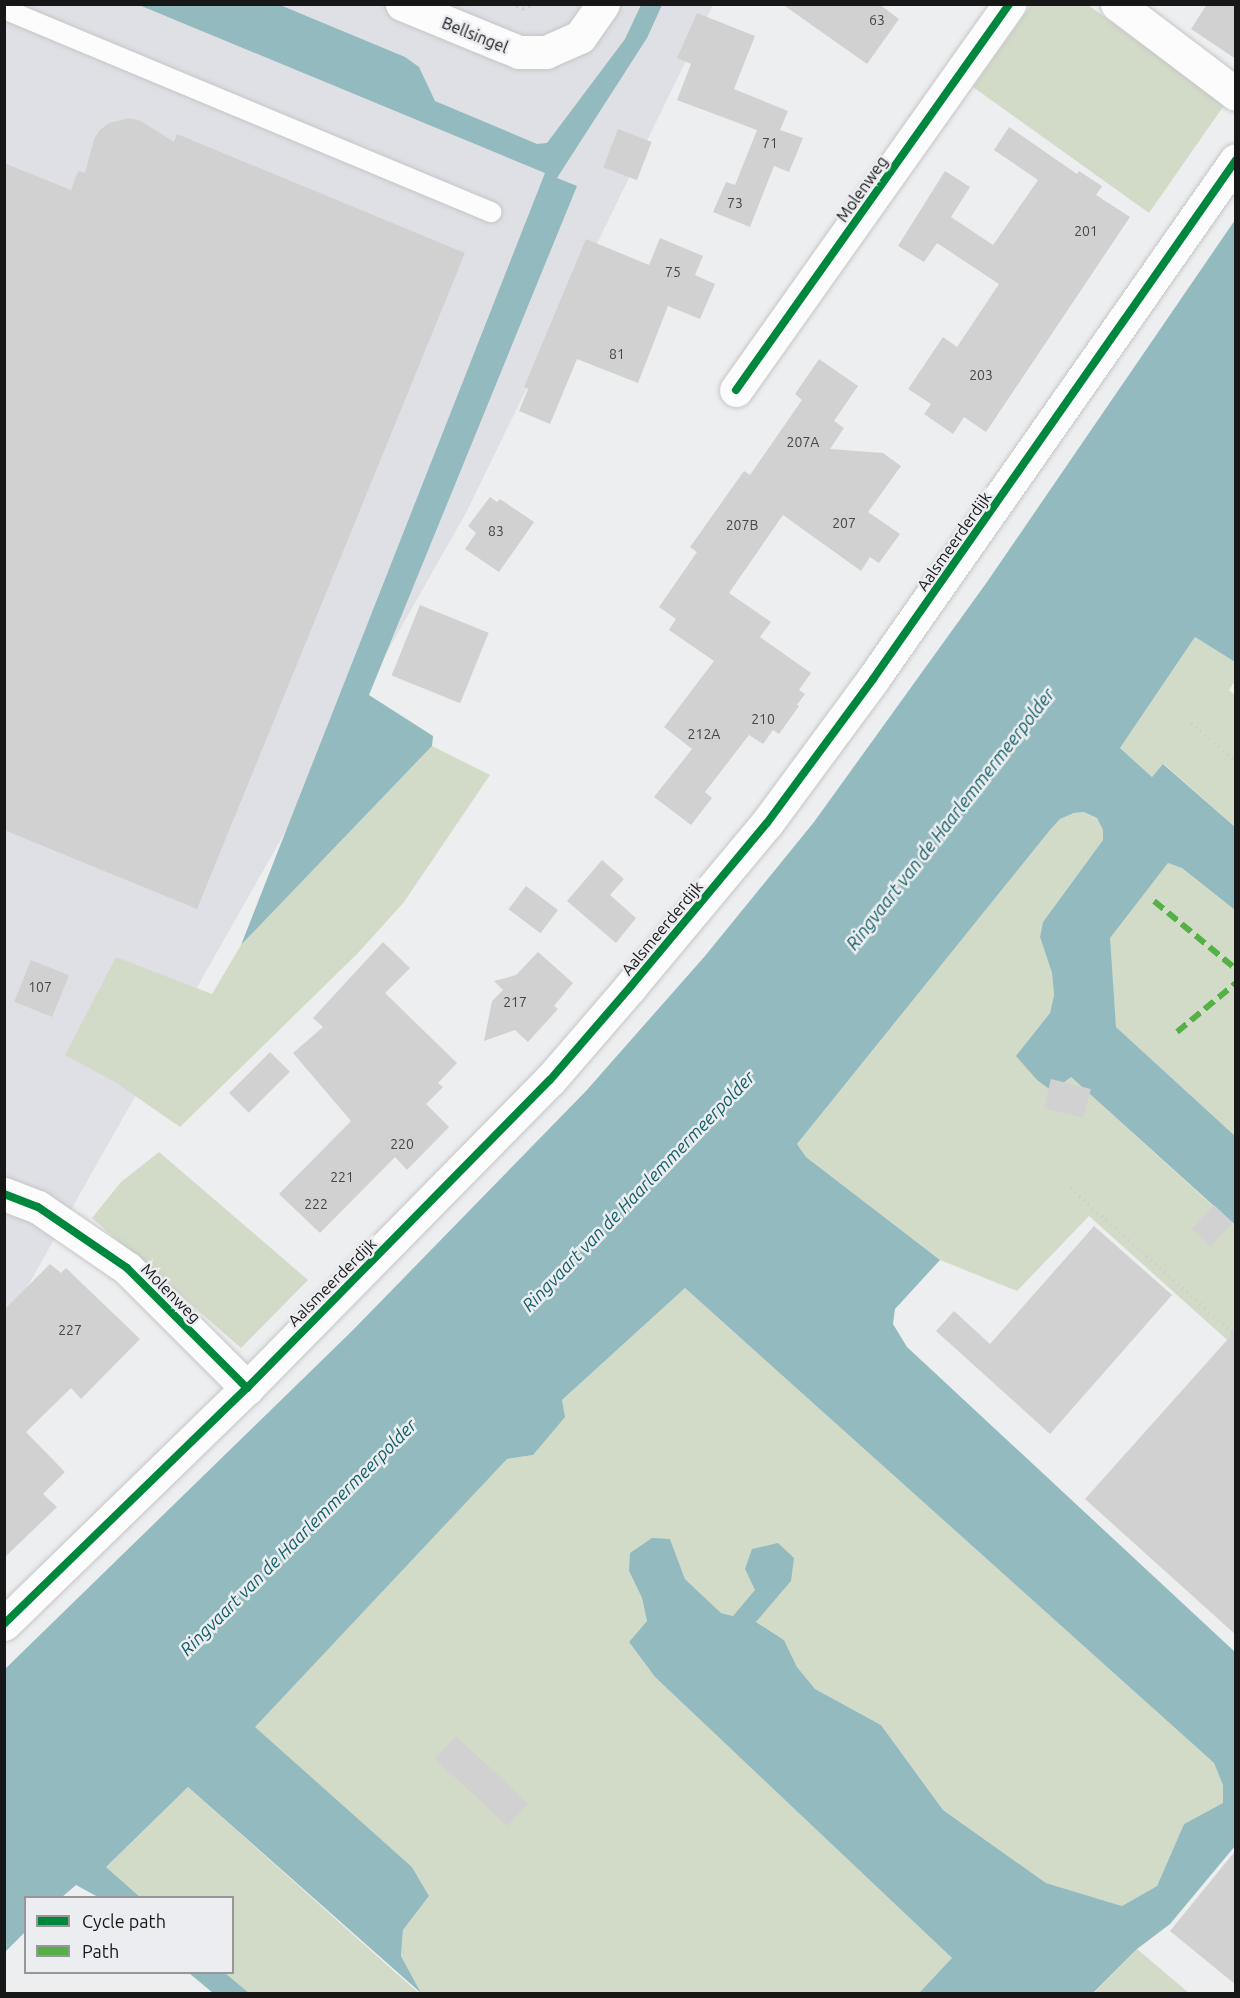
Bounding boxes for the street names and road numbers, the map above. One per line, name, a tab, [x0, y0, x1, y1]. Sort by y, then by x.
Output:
street label: Bellsingel	[439, 13, 511, 57]
street label: Molenweg	[832, 152, 892, 226]
street label: Aalsmeerderdijk	[913, 488, 995, 594]
street label: Aalsmeerderdijk	[617, 877, 707, 979]
street label: Aalsmeerderdijk	[284, 1234, 380, 1330]
street label: Molenweg	[137, 1259, 205, 1327]

